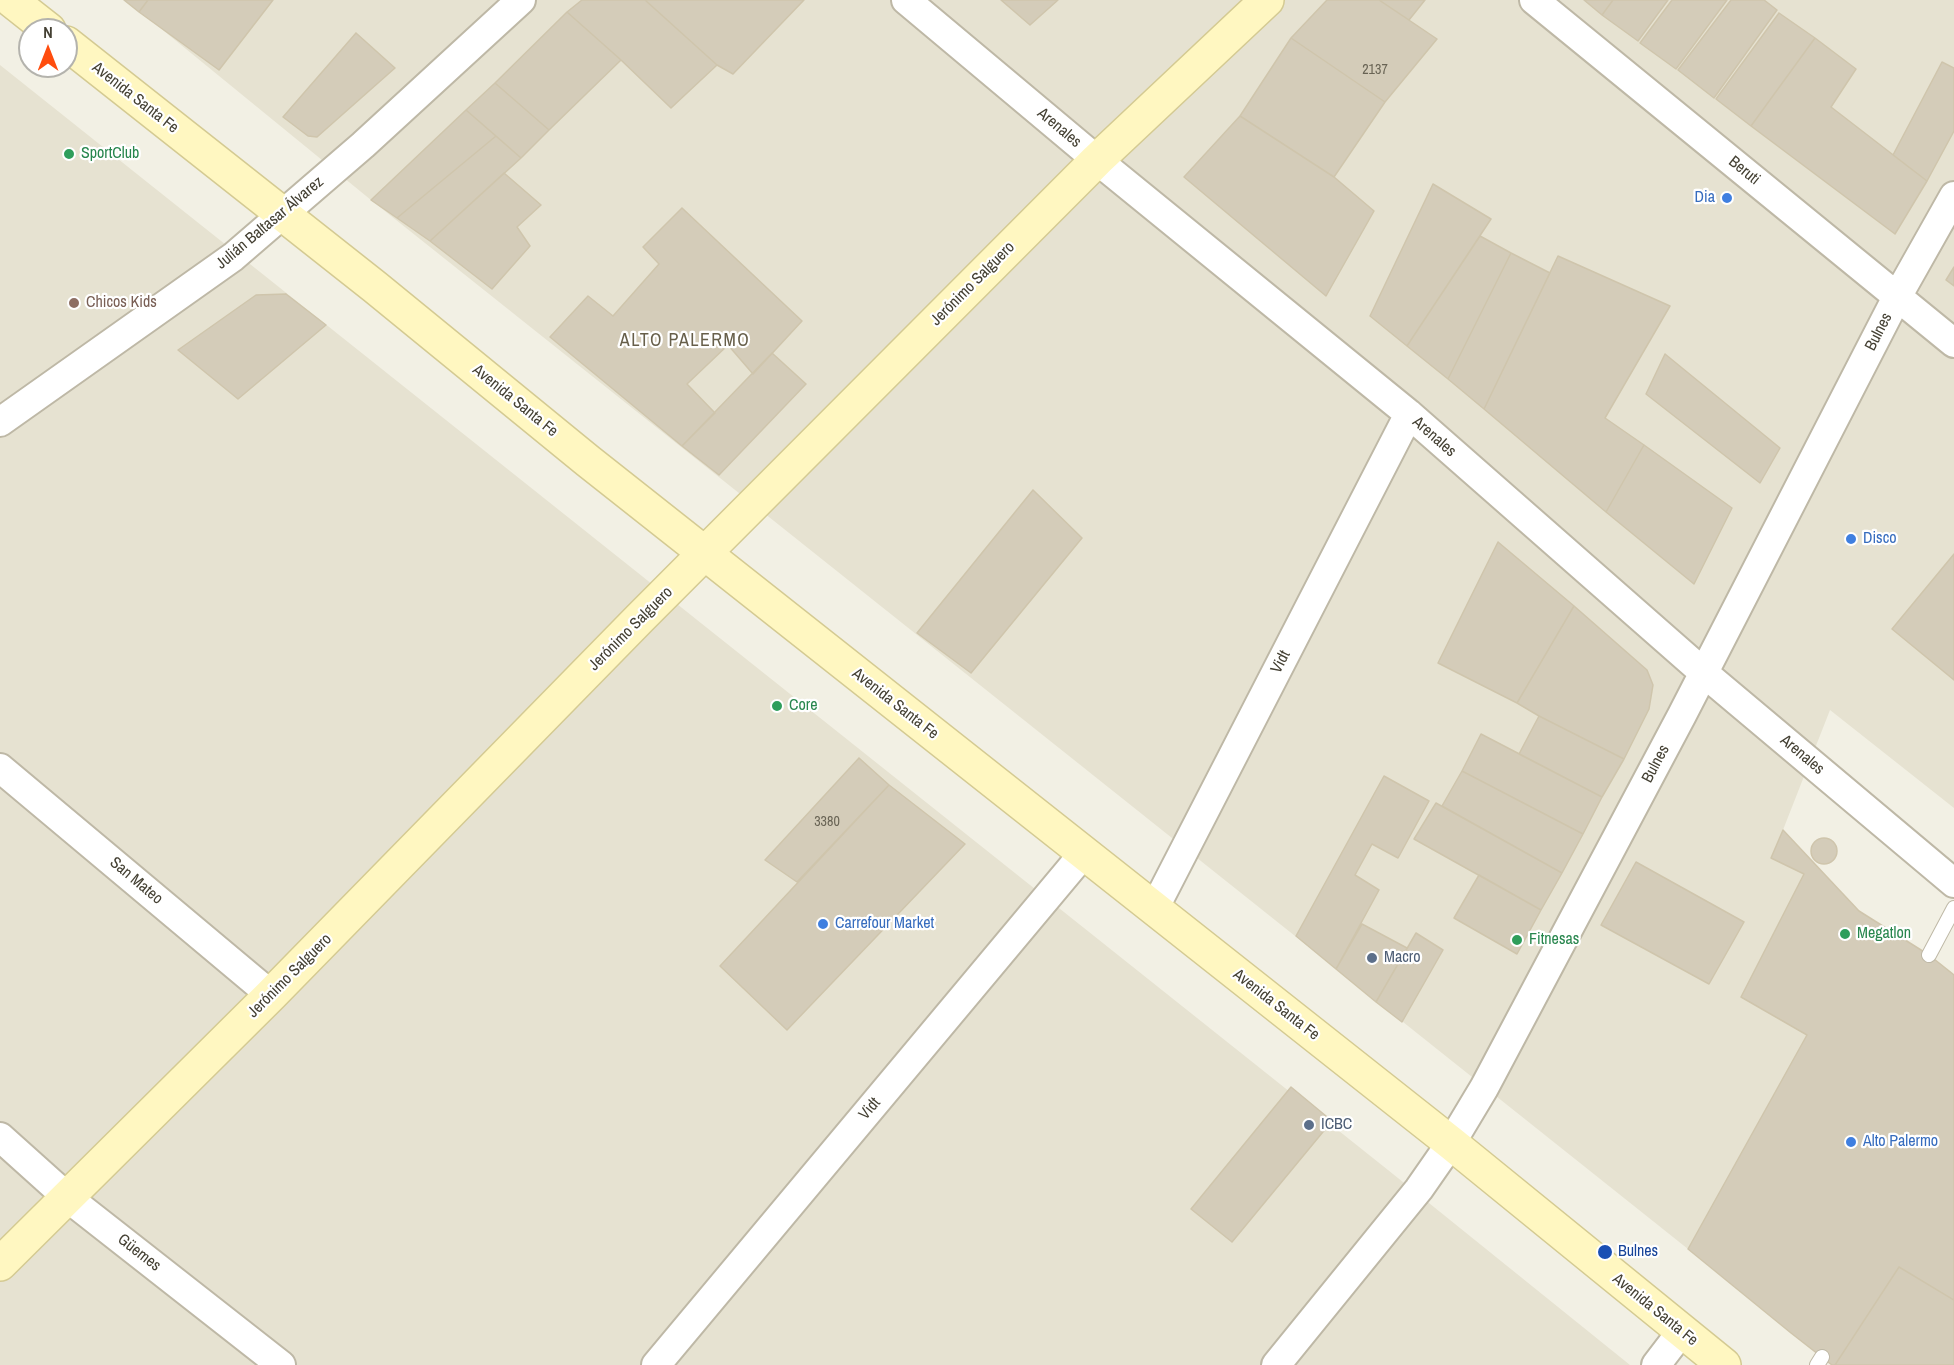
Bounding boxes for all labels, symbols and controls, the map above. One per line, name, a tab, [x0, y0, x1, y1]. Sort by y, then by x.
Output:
north arrow	[18, 18, 78, 78]
text: N	[43, 21, 53, 43]
street label: Avenida Santa Fe	[88, 58, 182, 138]
house number: 2137	[1362, 62, 1388, 78]
street label: Arenales	[1033, 104, 1085, 152]
place label: SportClub	[81, 144, 139, 164]
marker: SportClub	[62, 147, 76, 161]
street label: Beruti	[1724, 153, 1764, 189]
street label: Julián Baltasar Álvarez	[212, 173, 328, 273]
place label: Dia	[1695, 188, 1715, 208]
marker: Dia	[1720, 191, 1734, 205]
street label: Jerónimo Salguero	[927, 238, 1019, 330]
place label: Chicos Kids	[86, 293, 157, 313]
marker: Chicos Kids	[67, 296, 81, 310]
street label: Bulnes	[1861, 310, 1897, 354]
district label: ALTO PALERMO	[620, 330, 750, 352]
street label: Avenida Santa Fe	[468, 361, 562, 441]
street label: Arenales	[1408, 413, 1460, 461]
place label: Disco	[1863, 529, 1897, 549]
marker: Disco	[1844, 532, 1858, 546]
street label: Jerónimo Salguero	[585, 583, 677, 675]
street label: Vidt	[1267, 647, 1295, 677]
street label: Avenida Santa Fe	[848, 664, 942, 744]
place label: Core	[789, 696, 817, 716]
marker: Core	[770, 699, 784, 713]
street label: Arenales	[1776, 731, 1828, 779]
street label: Bulnes	[1638, 742, 1674, 786]
house number: 3380	[814, 814, 840, 830]
street label: San Mateo	[106, 853, 166, 909]
place label: Carrefour Market	[835, 914, 934, 934]
marker: Carrefour Market	[816, 917, 830, 931]
place label: Megatlon	[1857, 924, 1911, 944]
marker: Megatlon	[1838, 927, 1852, 941]
street label: Jerónimo Salguero	[244, 930, 336, 1022]
place label: Fitnesas	[1529, 930, 1579, 950]
marker: Fitnesas	[1510, 933, 1524, 947]
place label: Macro	[1384, 948, 1420, 968]
marker: Macro	[1365, 951, 1379, 965]
street label: Avenida Santa Fe	[1229, 965, 1323, 1045]
street label: Vidt	[855, 1094, 885, 1124]
place label: ICBC	[1321, 1115, 1352, 1135]
marker: ICBC	[1302, 1118, 1316, 1132]
place label: Alto Palermo	[1863, 1132, 1938, 1152]
marker: Alto Palermo	[1844, 1135, 1858, 1149]
street label: Güemes	[114, 1230, 164, 1276]
place label: Bulnes	[1618, 1242, 1658, 1262]
marker: Bulnes	[1596, 1243, 1614, 1261]
street label: Avenida Santa Fe	[1608, 1270, 1702, 1350]

